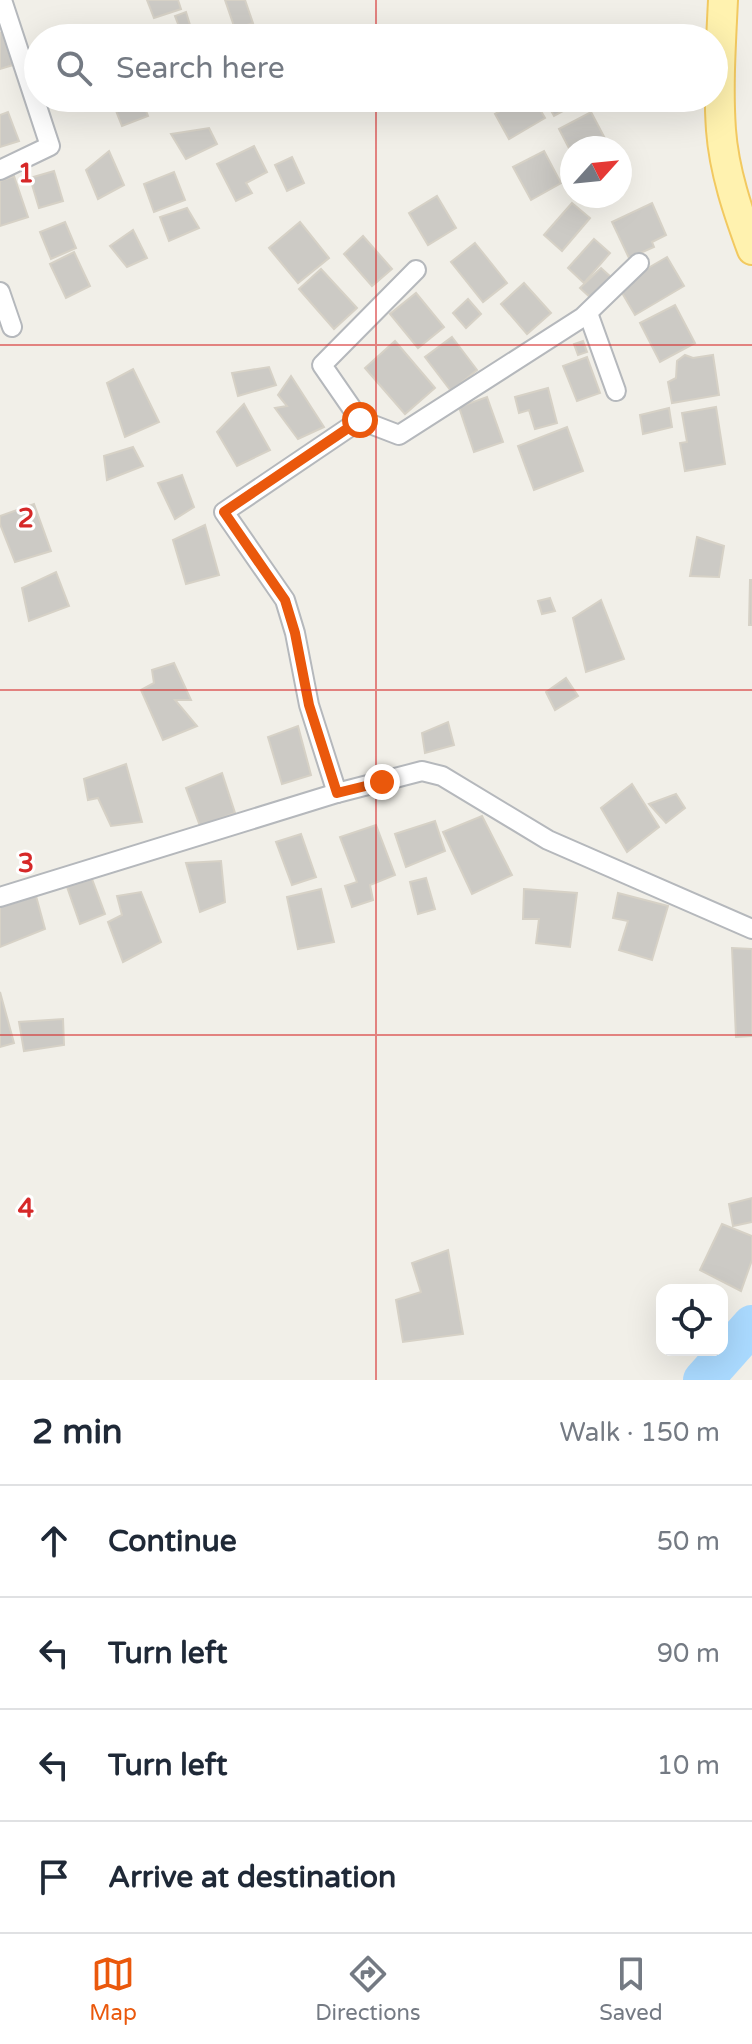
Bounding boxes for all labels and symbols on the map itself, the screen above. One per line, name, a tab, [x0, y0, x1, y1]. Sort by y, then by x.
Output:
north arrow	[560, 136, 632, 208]
text: 1	[18, 158, 34, 189]
route start	[342, 402, 378, 438]
text: 2	[18, 503, 34, 534]
route end	[364, 764, 400, 800]
text: 3	[18, 848, 34, 879]
text: 4	[18, 1193, 34, 1224]

